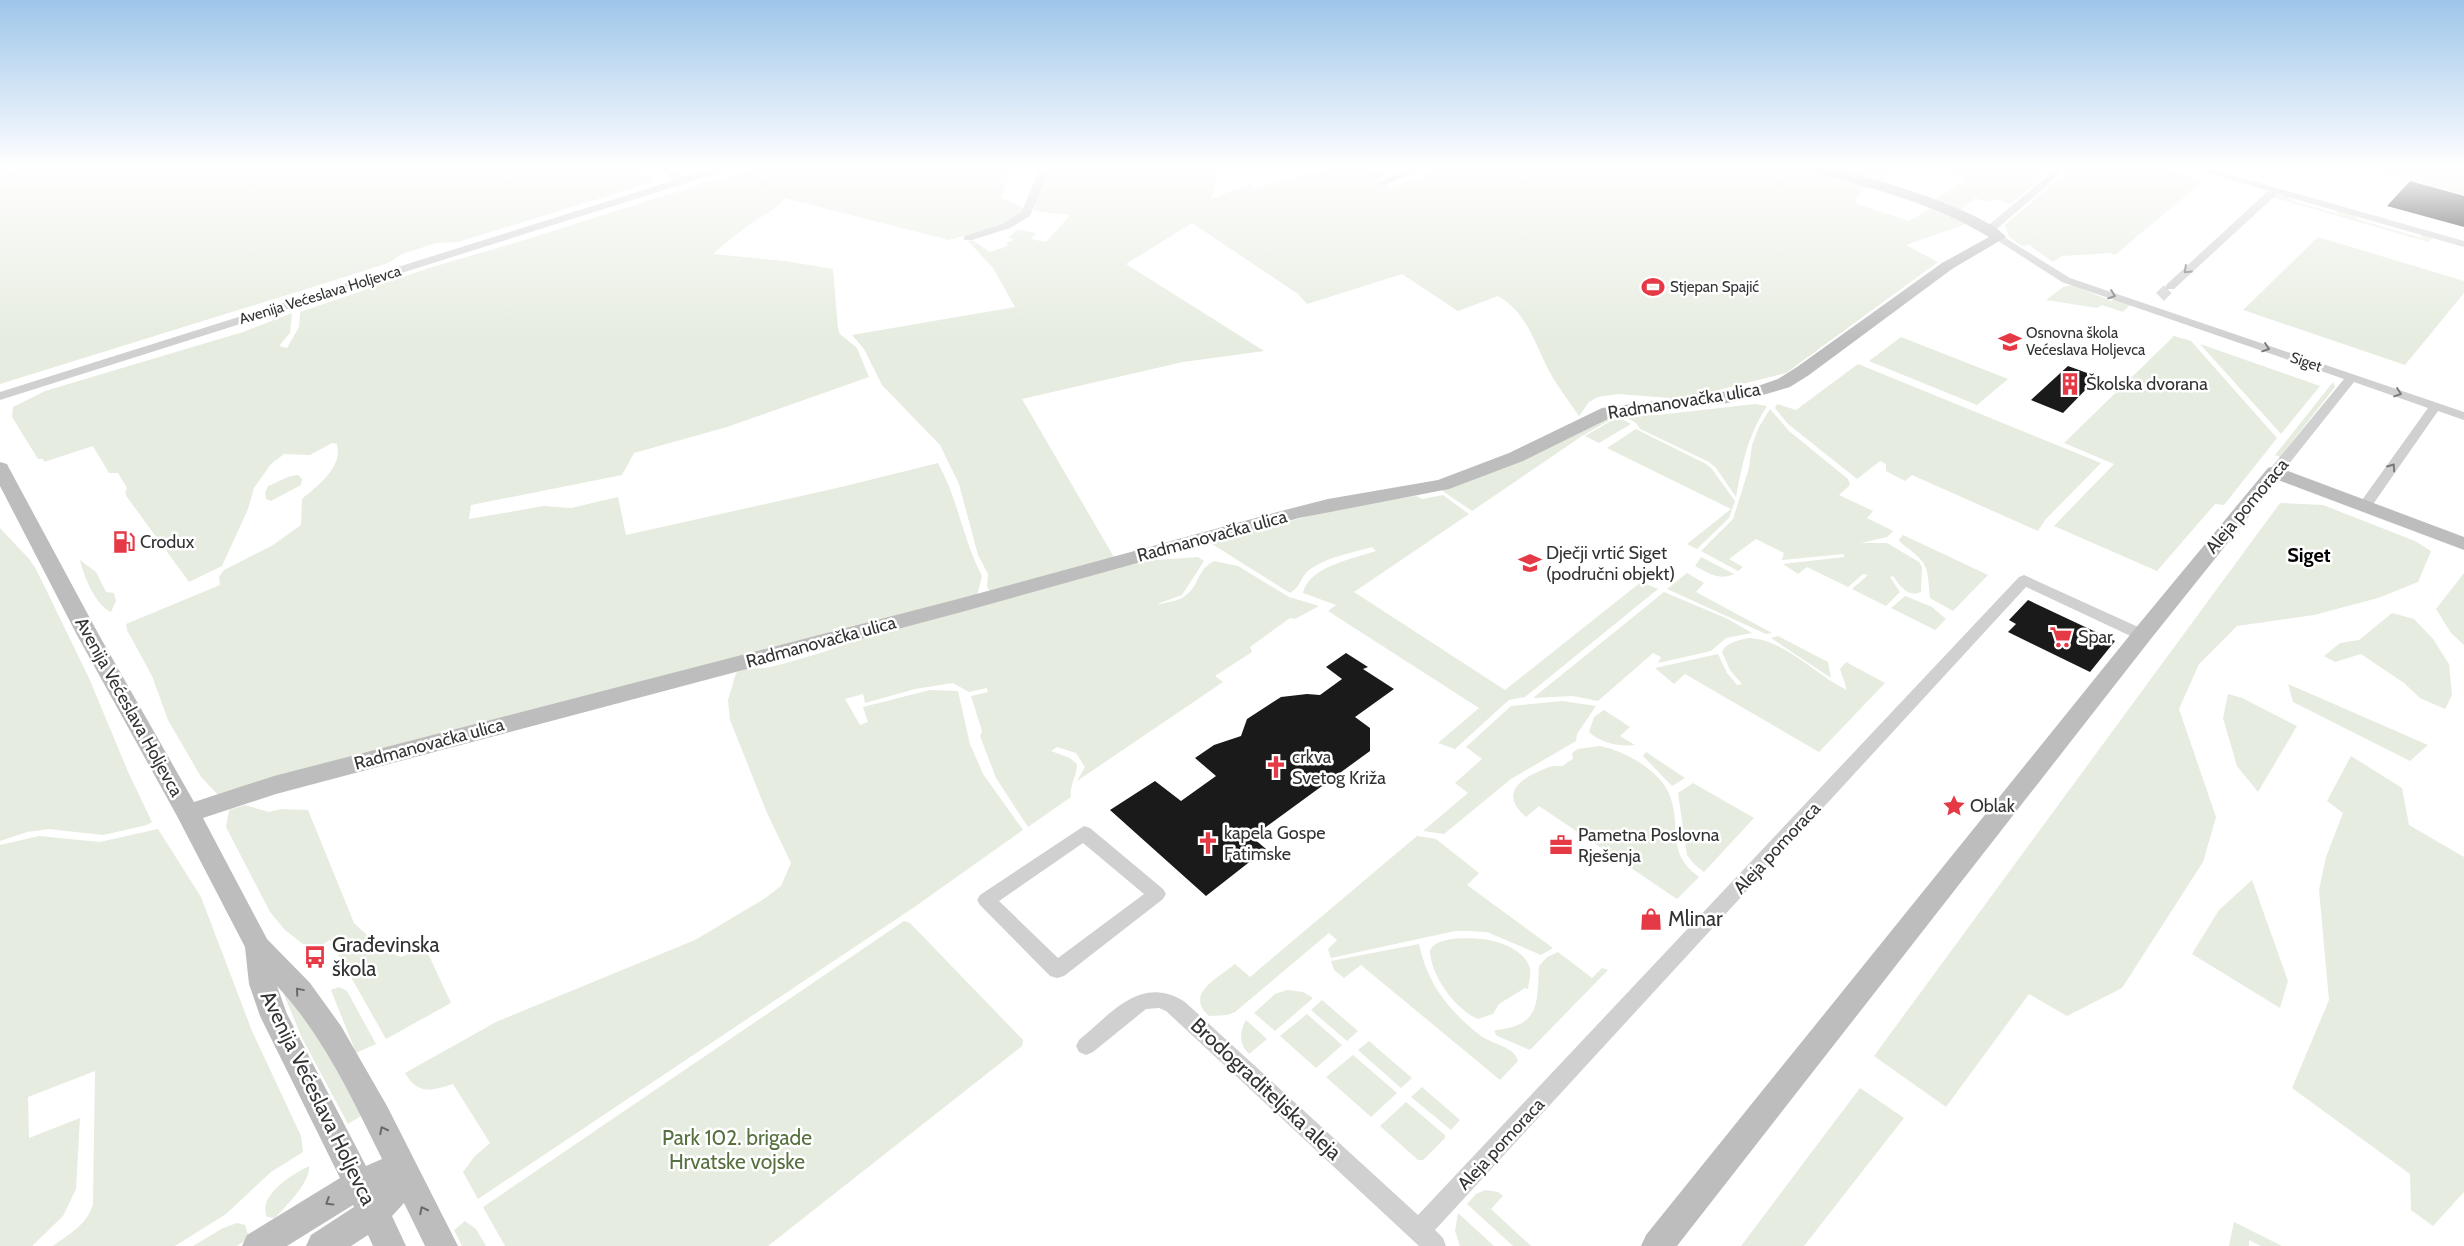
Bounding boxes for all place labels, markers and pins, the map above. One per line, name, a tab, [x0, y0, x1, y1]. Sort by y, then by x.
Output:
sports icon: Stjepan Spajić	[1640, 274, 1666, 300]
place label: Stjepan Spajić	[1670, 278, 1759, 296]
place label: Osnovna škola Većeslava Holjevca	[2026, 324, 2146, 359]
school or university icon: Osnovna škola Većeslava Holjevca	[1997, 329, 2023, 355]
building icon: Školska dvorana	[2057, 371, 2083, 397]
place label: Školska dvorana	[2086, 373, 2208, 395]
fuel station icon: Crodux	[111, 529, 137, 555]
place label: Crodux	[140, 531, 195, 553]
place label: Dječji vrtić Siget (područni objekt)	[1546, 542, 1675, 585]
school or university icon: Dječji vrtić Siget (područni objekt)	[1517, 550, 1543, 576]
supermarket icon: Spar	[2048, 624, 2074, 650]
place label: Spar	[2078, 626, 2113, 648]
place label: crkva Svetog Križa	[1292, 746, 1386, 789]
church icon: crkva Svetog Križa	[1263, 754, 1289, 780]
place icon: Oblak	[1941, 793, 1967, 819]
place label: Oblak	[1970, 795, 2016, 817]
place label: kapela Gospe Fatimske	[1224, 822, 1325, 865]
place label: Pametna Poslovna Rješenja	[1578, 824, 1720, 867]
church icon: kapela Gospe Fatimske	[1195, 830, 1221, 856]
office icon: Pametna Poslovna Rješenja	[1548, 832, 1574, 858]
shop icon: Mlinar	[1638, 906, 1664, 932]
place label: Mlinar	[1668, 906, 1723, 931]
place label: Građevinska škola	[332, 932, 439, 981]
bus stop icon: Građevinska škola	[302, 944, 328, 970]

